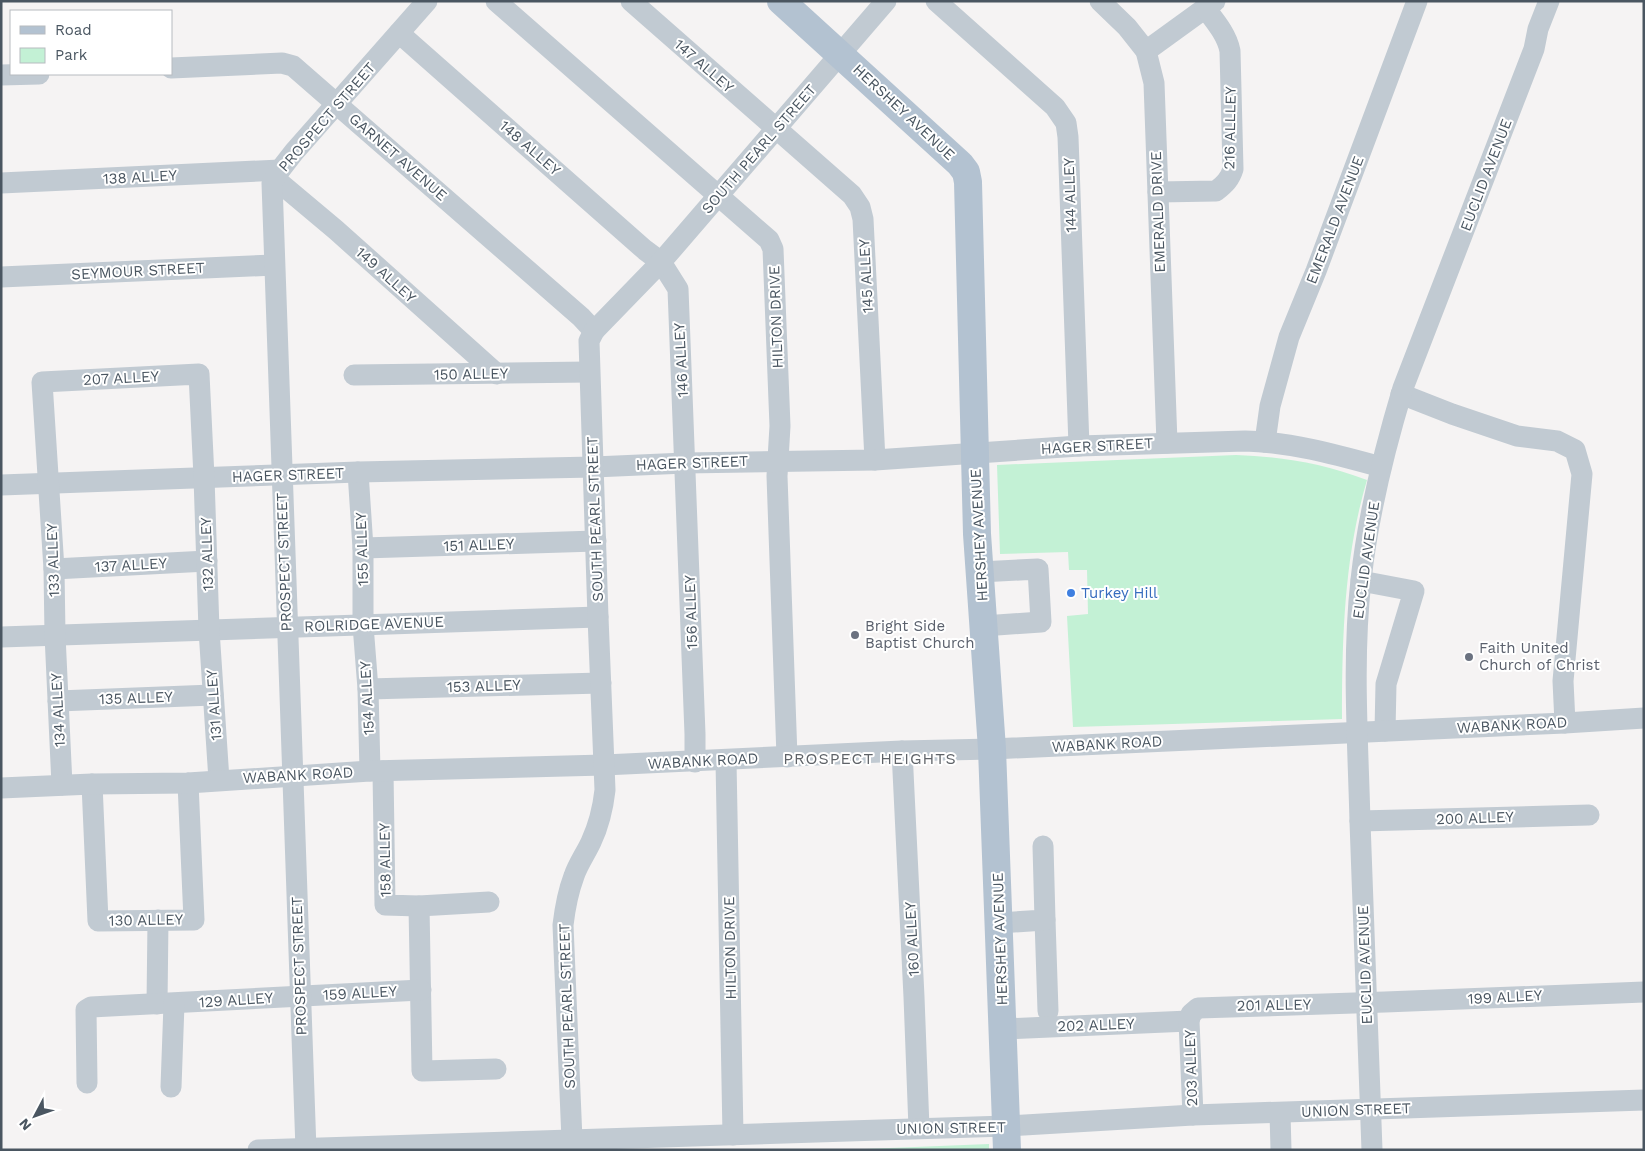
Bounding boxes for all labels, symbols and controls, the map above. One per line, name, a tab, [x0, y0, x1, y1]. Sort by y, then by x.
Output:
legend	[10, 10, 172, 75]
text: Road	[55, 21, 92, 39]
street label: 147 ALLEY	[671, 35, 738, 97]
text: Park	[55, 46, 88, 64]
street label: PROSPECT STREET	[275, 59, 379, 175]
street label: HERSHEY AVENUE	[849, 60, 959, 164]
street label: SOUTH PEARL STREET	[698, 81, 820, 217]
street label: 216 ALLLEY	[1220, 86, 1240, 170]
street label: GARNET AVENUE	[345, 110, 451, 204]
street label: EUCLID AVENUE	[1456, 116, 1516, 234]
street label: 148 ALLEY	[496, 117, 564, 180]
street label: EMERALD DRIVE	[1147, 151, 1169, 273]
street label: EMERALD AVENUE	[1302, 153, 1368, 287]
street label: 144 ALLEY	[1060, 157, 1080, 233]
street label: 138 ALLEY	[102, 166, 178, 188]
street label: 145 ALLEY	[855, 238, 877, 314]
street label: 149 ALLEY	[352, 243, 420, 307]
street label: SEYMOUR STREET	[71, 259, 205, 283]
street label: HILTON DRIVE	[765, 265, 787, 369]
street label: 146 ALLEY	[670, 322, 692, 398]
street label: 150 ALLEY	[434, 364, 509, 384]
street label: 207 ALLEY	[82, 367, 160, 389]
street label: HAGER STREET	[1040, 434, 1154, 458]
street label: SOUTH PEARL STREET	[583, 436, 607, 602]
street label: HAGER STREET	[635, 452, 749, 474]
street label: HAGER STREET	[231, 464, 345, 486]
street label: HERSHEY AVENUE	[967, 468, 991, 602]
street label: PROSPECT STREET	[273, 492, 295, 632]
street label: EUCLID AVENUE	[1349, 500, 1383, 620]
street label: 155 ALLEY	[352, 511, 372, 586]
street label: 132 ALLEY	[197, 516, 217, 591]
street label: 133 ALLEY	[43, 522, 63, 597]
street label: 151 ALLEY	[443, 535, 515, 555]
street label: 137 ALLEY	[94, 554, 168, 576]
street label: 156 ALLEY	[681, 574, 701, 649]
place label: Turkey Hill	[1081, 584, 1158, 602]
marker: Turkey Hill	[1065, 587, 1077, 599]
street label: ROLRIDGE AVENUE	[304, 613, 444, 635]
place label: Bright Side Baptist Church	[865, 617, 975, 652]
marker: Bright Side Baptist Church	[849, 629, 861, 641]
place label: Faith United Church of Christ	[1479, 639, 1600, 674]
marker: Faith United Church of Christ	[1463, 651, 1475, 663]
street label: 154 ALLEY	[356, 660, 378, 736]
street label: 131 ALLEY	[203, 669, 225, 741]
street label: 134 ALLEY	[47, 672, 69, 748]
street label: 153 ALLEY	[447, 676, 522, 696]
street label: 135 ALLEY	[99, 688, 174, 708]
street label: WABANK ROAD	[1456, 713, 1568, 737]
street label: WABANK ROAD	[1051, 732, 1163, 756]
street label: WABANK ROAD	[647, 749, 759, 773]
district label: PROSPECT HEIGHTS	[783, 749, 957, 768]
street label: WABANK ROAD	[242, 763, 354, 787]
street label: 200 ALLEY	[1436, 808, 1515, 828]
street label: 158 ALLEY	[375, 822, 395, 897]
street label: HERSHEY AVENUE	[989, 872, 1011, 1006]
street label: PROSPECT STREET	[288, 896, 310, 1036]
street label: HILTON DRIVE	[720, 896, 740, 1000]
street label: 160 ALLEY	[901, 901, 923, 977]
street label: EUCLID AVENUE	[1354, 905, 1376, 1025]
street label: 130 ALLEY	[109, 910, 184, 930]
street label: SOUTH PEARL STREET	[555, 923, 579, 1089]
street label: 159 ALLEY	[322, 982, 398, 1004]
street label: 199 ALLEY	[1467, 986, 1543, 1008]
street label: 129 ALLEY	[198, 988, 274, 1012]
street label: 201 ALLEY	[1237, 995, 1312, 1015]
street label: 202 ALLEY	[1057, 1015, 1135, 1035]
street label: 203 ALLEY	[1181, 1029, 1201, 1107]
north arrow	[10, 1091, 60, 1141]
street label: UNION STREET	[1301, 1099, 1411, 1121]
text: N	[16, 1115, 35, 1134]
street label: UNION STREET	[896, 1118, 1006, 1138]

